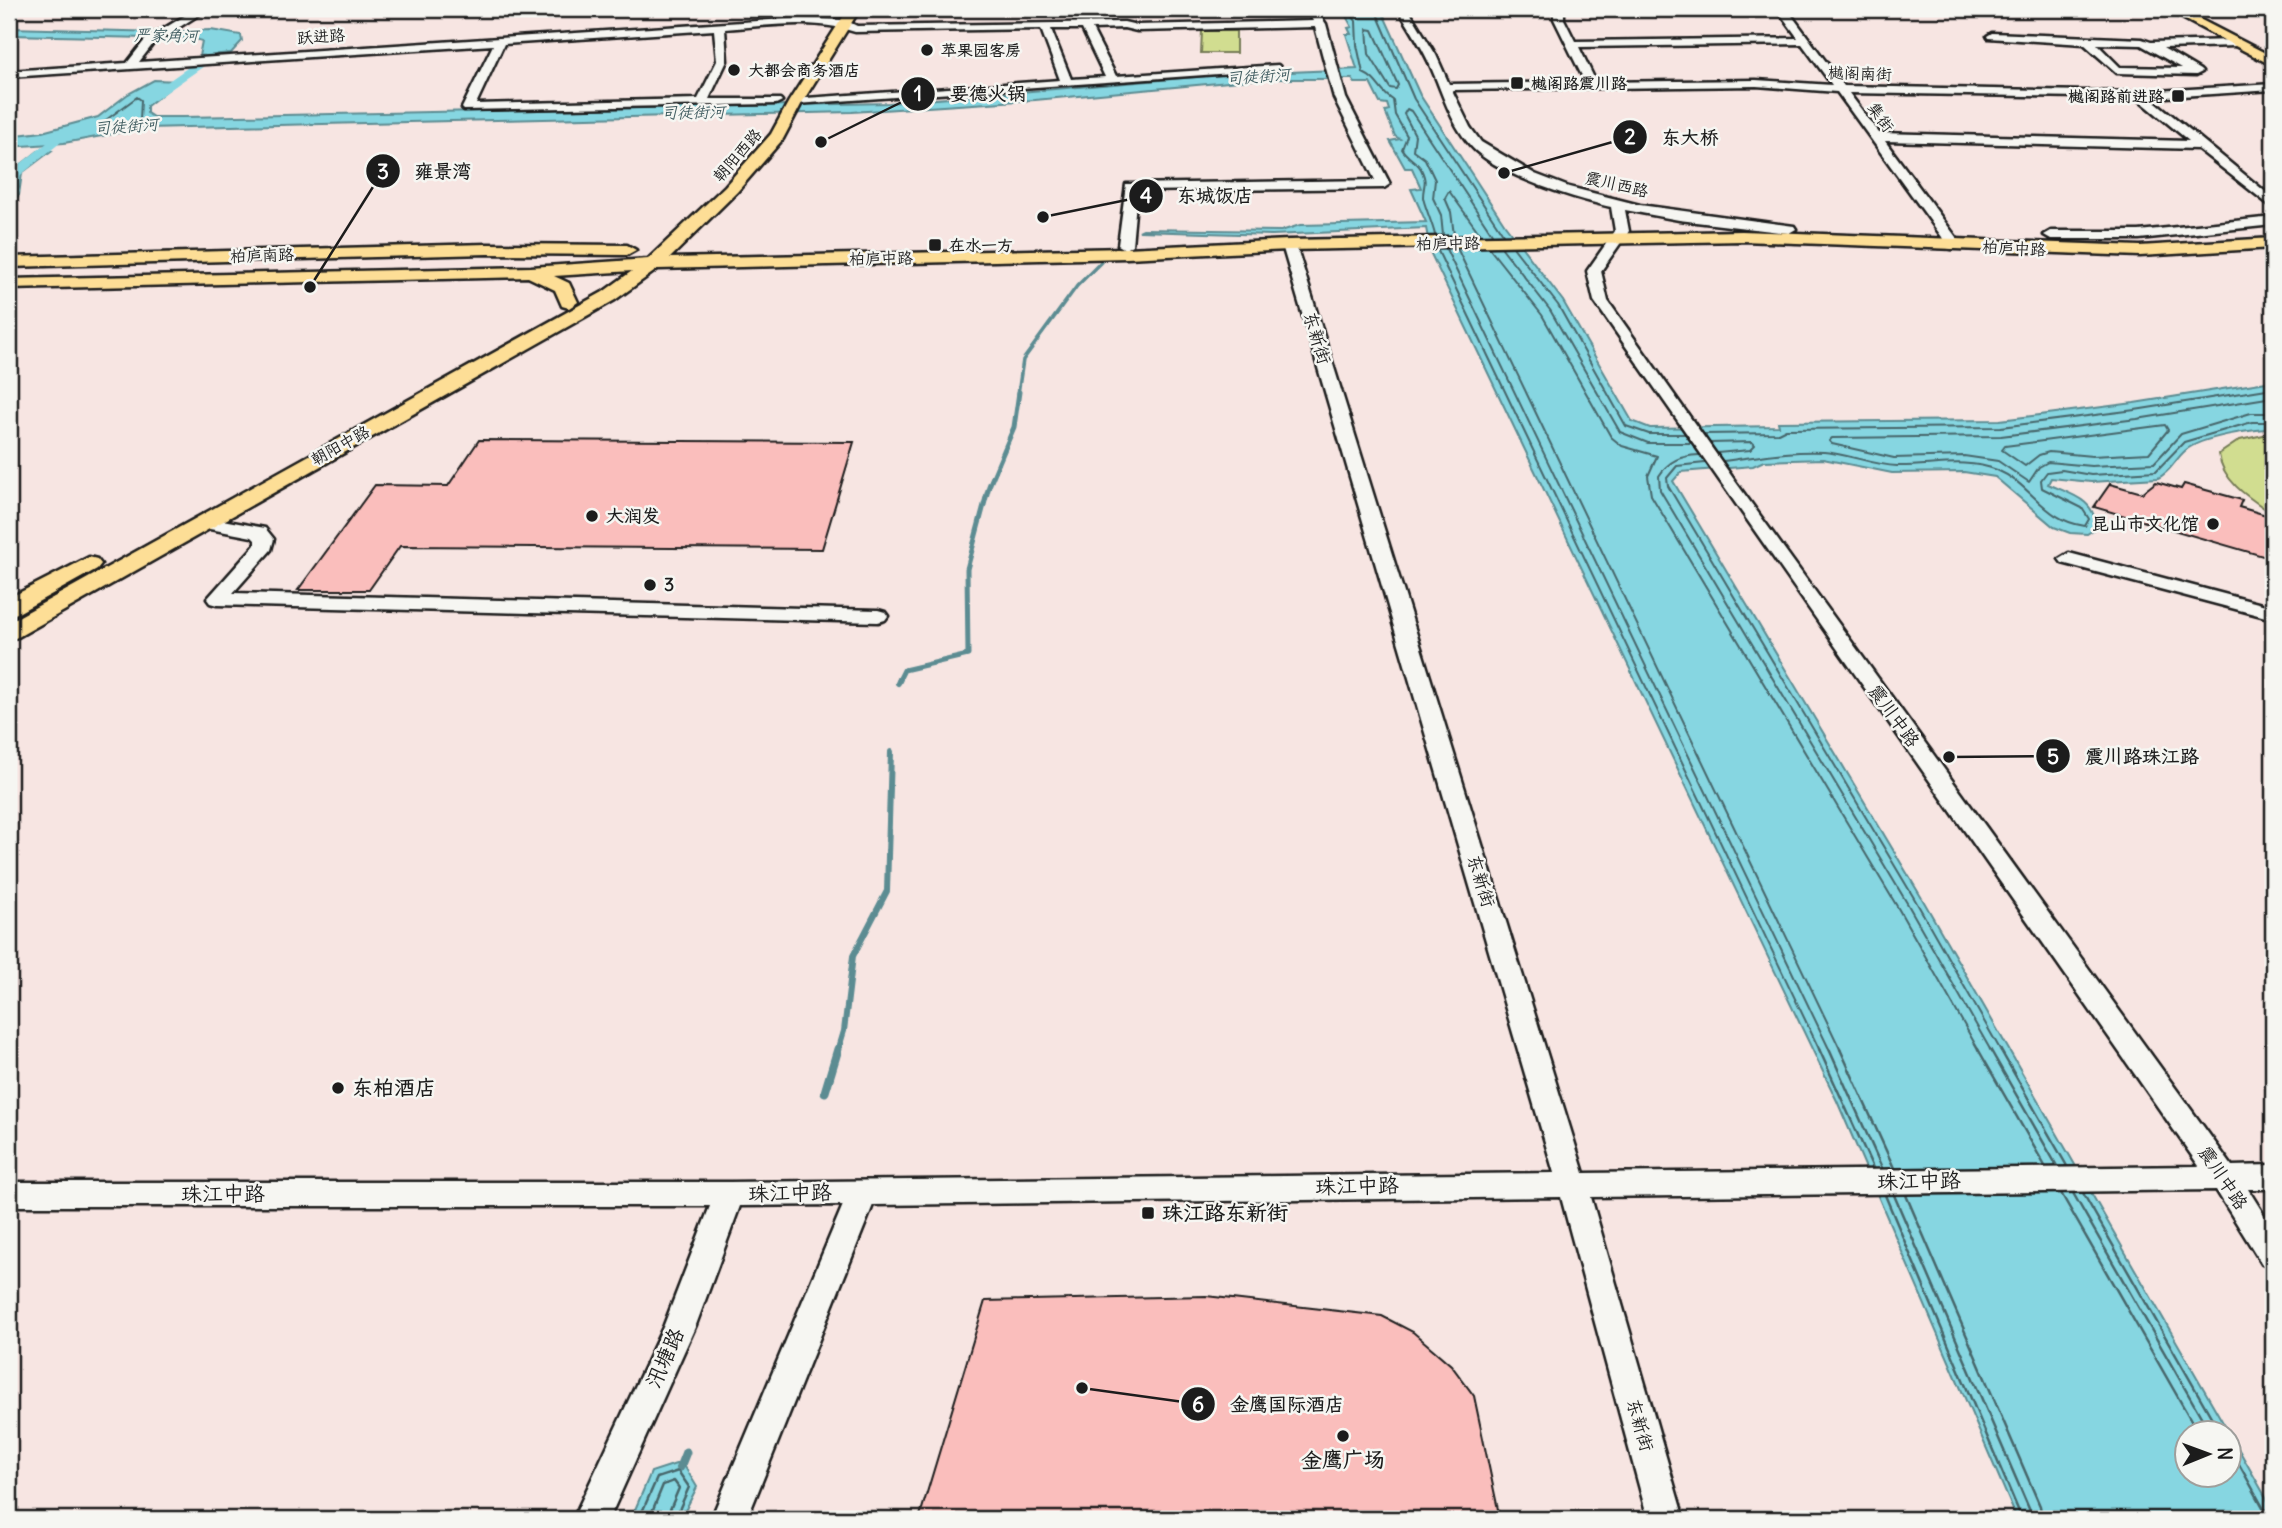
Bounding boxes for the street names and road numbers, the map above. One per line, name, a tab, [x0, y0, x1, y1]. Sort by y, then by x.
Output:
street label: 跃进路	[296, 24, 346, 48]
street label: 樾阁南街	[1828, 62, 1892, 84]
street label: 集街	[1864, 98, 1898, 136]
street label: 朝阳西路	[708, 124, 766, 186]
street label: 震川西路	[1584, 167, 1650, 201]
street label: 柏庐中路	[1416, 232, 1480, 254]
street label: 柏庐中路	[1982, 236, 2046, 260]
street label: 柏庐南路	[230, 244, 294, 266]
street label: 柏庐中路	[849, 247, 913, 269]
street label: 东新街	[1299, 309, 1336, 367]
street label: 朝阳中路	[307, 421, 373, 469]
street label: 震川中路	[1864, 680, 1925, 752]
street label: 东新街	[1463, 852, 1500, 910]
street label: 震川中路	[2194, 1141, 2253, 1214]
street label: 珠江中路	[1877, 1166, 1961, 1195]
street label: 珠江中路	[1315, 1171, 1399, 1200]
street label: 珠江中路	[748, 1178, 832, 1207]
street label: 珠江中路	[181, 1180, 265, 1207]
street label: 汛塘路	[639, 1324, 690, 1392]
street label: 东新街	[1622, 1396, 1659, 1454]

